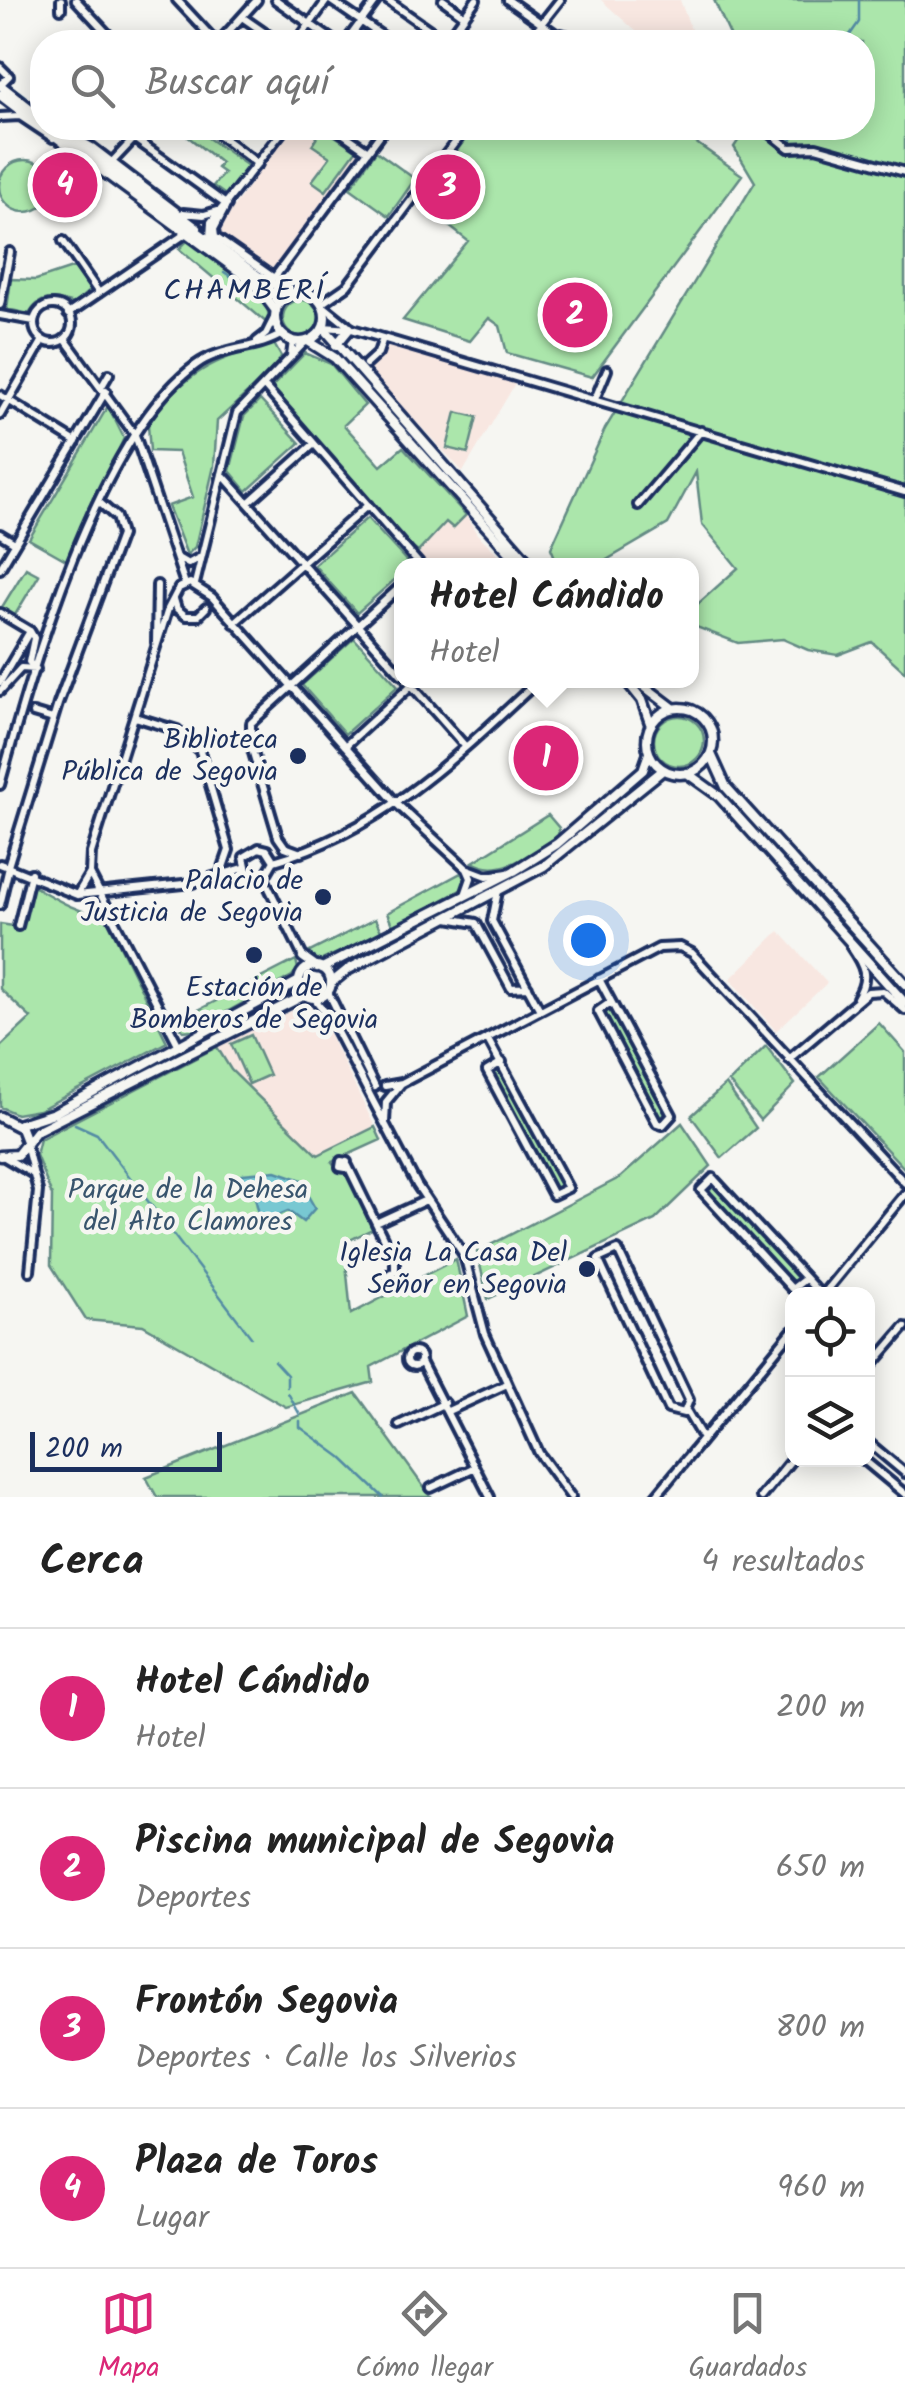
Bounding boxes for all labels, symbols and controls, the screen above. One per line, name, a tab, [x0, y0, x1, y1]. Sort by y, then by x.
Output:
search box	[30, 30, 875, 140]
text: Buscar aquí	[145, 55, 329, 115]
icon: search	[65, 58, 120, 113]
pin: 4	[32, 148, 98, 222]
pin: 3	[416, 150, 480, 224]
district label: CHAMBERÍ	[163, 268, 329, 316]
pin: 2	[542, 278, 608, 352]
popup	[394, 558, 699, 688]
text: Hotel Cándido	[429, 568, 664, 628]
text: Hotel	[429, 628, 500, 679]
place label: Biblioteca Pública de Segovia	[61, 718, 278, 795]
pin: 1	[514, 720, 578, 796]
marker: Biblioteca Pública de Segovia	[287, 745, 309, 767]
place label: Palacio de Justicia de Segovia	[81, 859, 303, 936]
marker: Palacio de Justicia de Segovia	[312, 886, 334, 908]
your location	[563, 915, 614, 966]
marker: Estación de Bomberos de Segovia	[243, 944, 265, 966]
place label: Estación de Bomberos de Segovia	[130, 966, 378, 1043]
park label: Parque de la Dehesa del Alto Clamores	[68, 1168, 308, 1245]
place label: Iglesia La Casa Del Señor en Segovia	[339, 1231, 567, 1308]
marker: Iglesia La Casa Del Señor en Segovia	[576, 1258, 598, 1280]
map controls	[785, 1287, 875, 1467]
button: locate	[785, 1287, 875, 1377]
button: layers	[785, 1377, 875, 1467]
scale bar	[30, 1427, 222, 1472]
text: 200 m	[45, 1427, 123, 1472]
text: Cerca	[40, 1529, 144, 1596]
text: 4 resultados	[701, 1537, 865, 1588]
text: Hotel Cándido	[135, 1653, 370, 1713]
text: 1	[68, 1683, 77, 1734]
text: 200 m	[776, 1683, 865, 1734]
text: Hotel	[135, 1713, 206, 1764]
text: Piscina municipal de Segovia	[135, 1813, 615, 1873]
text: 2	[63, 1843, 82, 1894]
text: 650 m	[776, 1843, 865, 1894]
text: Deportes	[135, 1873, 251, 1924]
text: Frontón Segovia	[135, 1973, 398, 2033]
text: 3	[64, 2003, 81, 2054]
text: 800 m	[775, 2003, 865, 2054]
text: Deportes · Calle los Silverios	[135, 2033, 517, 2084]
text: Plaza de Toros	[135, 2133, 378, 2193]
text: 4	[64, 2163, 81, 2214]
text: 960 m	[777, 2163, 865, 2214]
text: Lugar	[135, 2193, 209, 2244]
tab: Mapa	[98, 2286, 160, 2391]
tab: Cómo llegar	[355, 2286, 493, 2391]
tab: Guardados	[689, 2286, 807, 2391]

